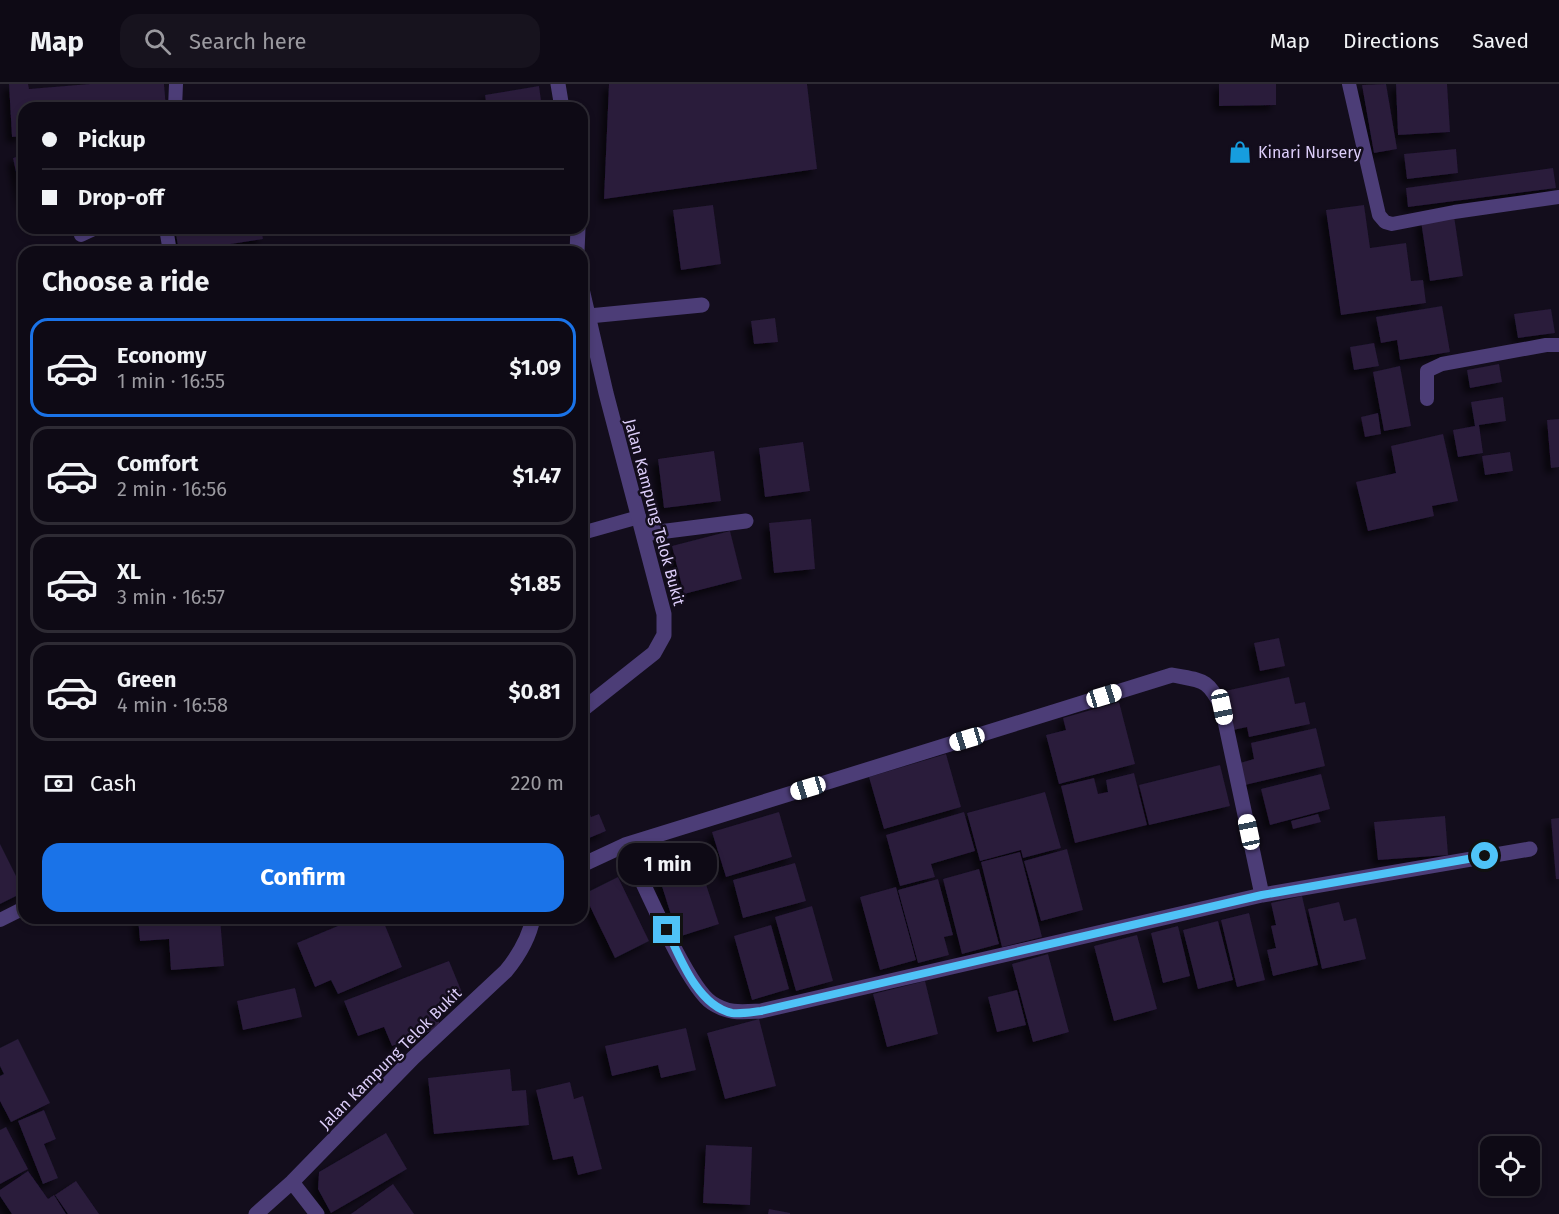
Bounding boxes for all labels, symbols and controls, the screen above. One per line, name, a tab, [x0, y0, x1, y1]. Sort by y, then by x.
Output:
search box	[120, 14, 540, 68]
text: Map	[30, 25, 84, 58]
icon: search	[141, 25, 174, 58]
text: Search here	[189, 28, 307, 55]
text: Map	[1270, 28, 1310, 54]
text: Directions	[1343, 28, 1439, 54]
text: Saved	[1472, 28, 1529, 54]
text: Pickup	[78, 126, 146, 153]
shop icon: Kinari Nursery	[1227, 139, 1253, 165]
place label: Kinari Nursery	[1258, 143, 1361, 162]
text: Drop-off	[78, 184, 164, 211]
text: Choose a ride	[42, 266, 209, 298]
icon: car	[45, 341, 99, 395]
text: Economy	[117, 342, 206, 369]
text: $1.09	[510, 354, 561, 381]
text: 1 min · 16:55	[117, 369, 225, 393]
street label: Jalan Kampung Telok Bukit	[620, 417, 689, 608]
icon: car	[45, 449, 99, 503]
text: Comfort	[117, 450, 198, 477]
text: $1.47	[513, 462, 561, 489]
text: 2 min · 16:56	[117, 477, 227, 501]
icon: car	[45, 557, 99, 611]
text: XL	[117, 558, 141, 585]
text: $1.85	[510, 570, 561, 597]
text: 3 min · 16:57	[117, 585, 225, 609]
icon: car	[45, 665, 99, 719]
text: Green	[117, 666, 176, 693]
text: $0.81	[508, 678, 561, 705]
car	[1084, 682, 1124, 710]
car	[1209, 688, 1235, 726]
text: 4 min · 16:58	[117, 693, 228, 717]
car	[947, 725, 987, 753]
icon: cash	[42, 767, 75, 800]
text: Cash	[90, 770, 137, 797]
text: 220 m	[511, 771, 564, 795]
car	[788, 774, 828, 802]
car	[1236, 813, 1262, 851]
route start	[1471, 842, 1498, 869]
button: Confirm	[42, 843, 564, 912]
callout: 1 min	[618, 843, 716, 885]
text: 1 min	[643, 852, 692, 876]
route end	[653, 916, 680, 943]
street label: Jalan Kampung Telok Bukit	[315, 983, 465, 1133]
map controls	[1480, 1136, 1540, 1196]
button: locate	[1480, 1136, 1540, 1196]

